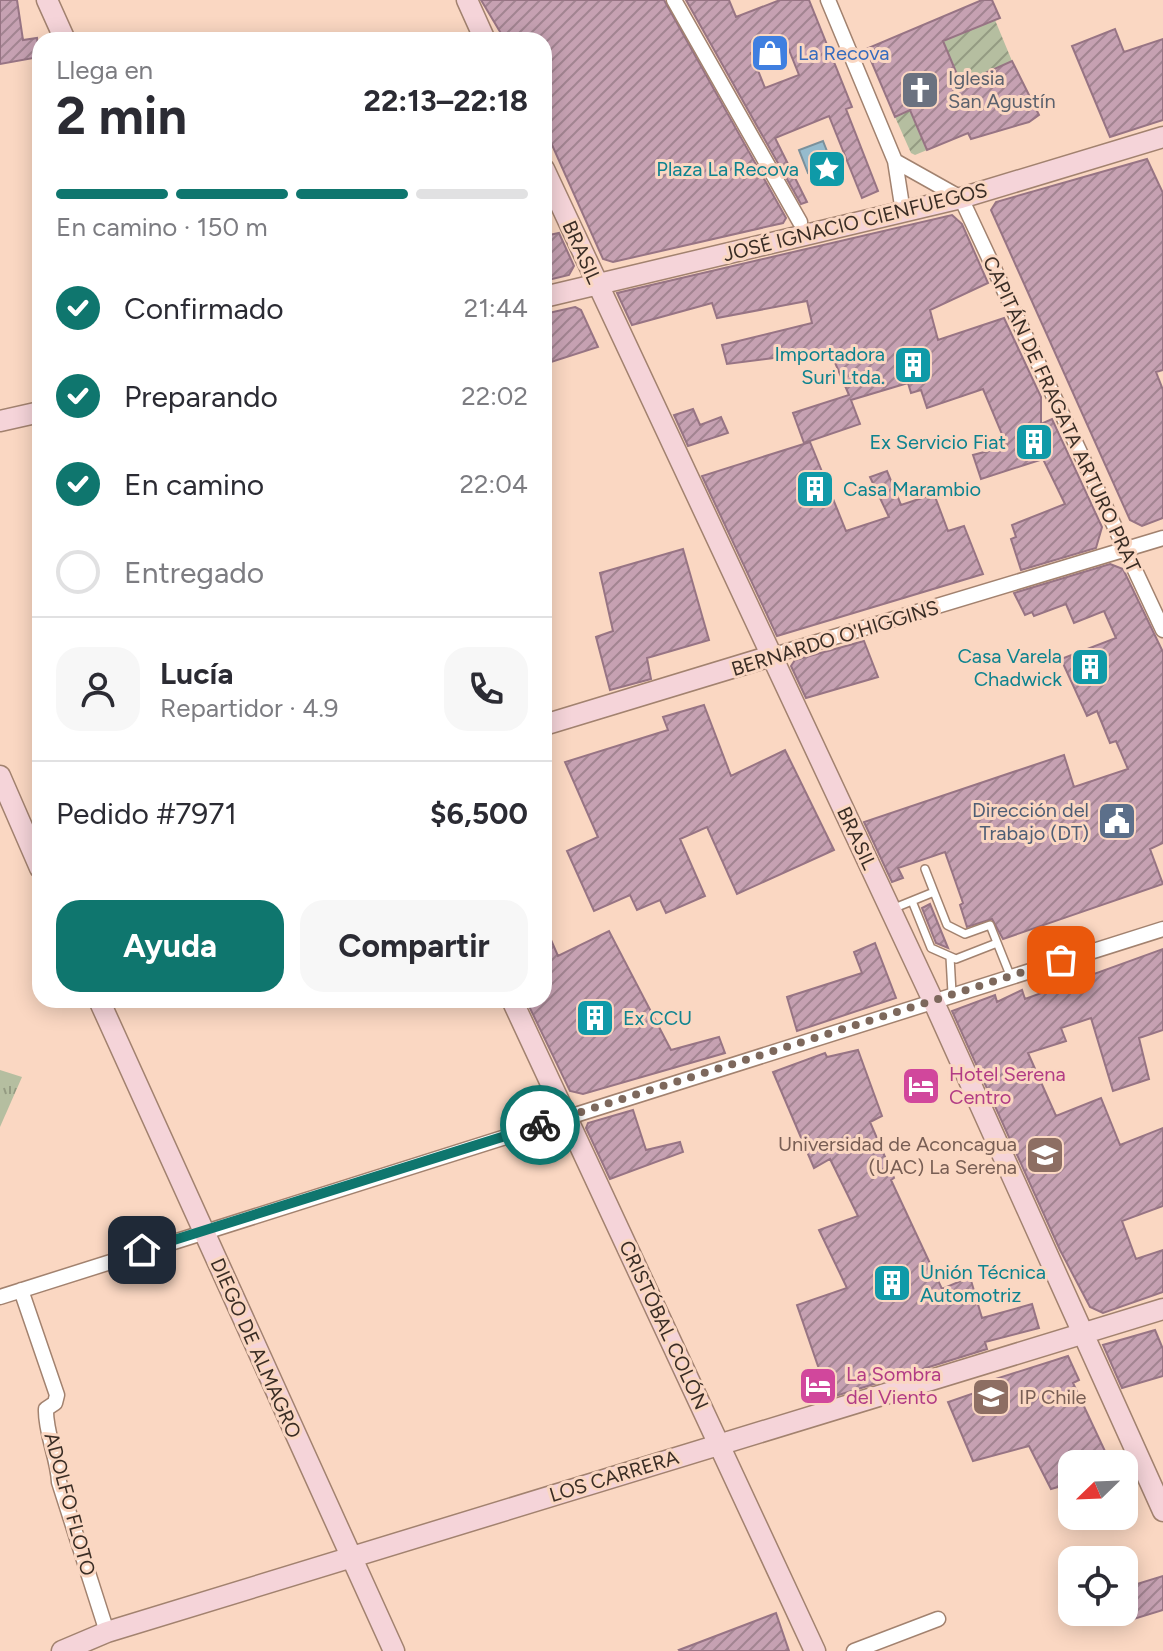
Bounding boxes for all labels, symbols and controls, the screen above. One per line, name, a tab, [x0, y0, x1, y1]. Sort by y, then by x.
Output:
shop icon: La Recova	[749, 32, 791, 74]
place label: La Recova	[798, 41, 890, 65]
text: Llega en	[56, 54, 153, 86]
place label: Iglesia San Agustín	[948, 66, 1056, 113]
church icon: Iglesia San Agustín	[899, 69, 941, 111]
text: 22:13–22:18	[364, 82, 528, 119]
text: 2 min	[56, 85, 187, 147]
place icon: Plaza La Recova	[806, 148, 848, 190]
place label: Plaza La Recova	[656, 157, 799, 181]
street label: JOSÉ IGNACIO CIENFUEGOS	[720, 178, 990, 266]
text: En camino · 150 m	[56, 211, 268, 243]
street label: BRASIL	[558, 217, 607, 288]
street label: CAPITÁN DE FRAGATA ARTURO PRAT	[978, 252, 1146, 576]
icon: check	[56, 286, 100, 330]
text: Confirmado	[124, 290, 284, 327]
text: 21:44	[464, 292, 528, 324]
place label: Importadora Suri Ltda.	[774, 342, 885, 389]
building icon: Importadora Suri Ltda.	[892, 344, 934, 386]
icon: check	[56, 374, 100, 418]
text: Preparando	[124, 378, 278, 415]
text: 22:02	[461, 380, 528, 412]
building icon: Ex Servicio Fiat	[1013, 421, 1055, 463]
place label: Ex Servicio Fiat	[869, 430, 1006, 454]
icon: check	[56, 462, 100, 506]
text: En camino	[124, 466, 264, 503]
text: 22:04	[460, 468, 528, 500]
building icon: Casa Marambio	[794, 468, 836, 510]
place label: Casa Marambio	[843, 477, 981, 501]
text: Entregado	[124, 554, 264, 591]
street label: BERNARDO O'HIGGINS	[728, 595, 942, 681]
place label: Casa Varela Chadwick	[957, 644, 1062, 691]
building icon: Casa Varela Chadwick	[1069, 646, 1111, 688]
button: person	[56, 647, 140, 731]
button: phone	[444, 647, 528, 731]
text: Lucía	[160, 655, 233, 692]
text: Repartidor · 4.9	[160, 692, 339, 724]
text: Pedido #7971	[56, 795, 237, 832]
text: $6,500	[430, 795, 528, 832]
place label: Dirección del Trabajo (DT)	[972, 798, 1089, 845]
public building icon: Dirección del Trabajo (DT)	[1096, 800, 1138, 842]
street label: BRASIL	[832, 803, 882, 874]
button: Ayuda	[56, 900, 284, 992]
button: Compartir	[300, 900, 528, 992]
pin	[1027, 926, 1095, 994]
icon: bag	[1039, 938, 1083, 982]
building icon: Ex CCU	[574, 997, 616, 1039]
place label: Ex CCU	[623, 1006, 692, 1030]
place label: Hotel Serena Centro	[949, 1062, 1066, 1109]
hotel icon: Hotel Serena Centro	[900, 1065, 942, 1107]
courier	[500, 1085, 580, 1165]
icon: bike	[518, 1103, 562, 1147]
place label: Universidad de Aconcagua (UAC) La Serena	[778, 1132, 1017, 1179]
school or university icon: Universidad de Aconcagua (UAC) La Serena	[1024, 1134, 1066, 1176]
pin	[108, 1216, 176, 1284]
icon: home	[120, 1228, 164, 1272]
street label: CRISTÓBAL COLÓN	[614, 1237, 714, 1413]
street label: DIEGO DE ALMAGRO	[206, 1254, 306, 1442]
place label: Unión Técnica Automotriz	[920, 1260, 1046, 1307]
building icon: Unión Técnica Automotriz	[871, 1262, 913, 1304]
place label: La Sombra del Viento	[846, 1362, 941, 1409]
hotel icon: La Sombra del Viento	[797, 1365, 839, 1407]
school or university icon: IP Chile	[970, 1376, 1012, 1418]
place label: IP Chile	[1019, 1385, 1087, 1409]
street label: ADOLFO FLOTO	[39, 1430, 101, 1578]
street label: LOS CARRERA	[547, 1445, 682, 1507]
north arrow	[1058, 1450, 1138, 1530]
map controls	[1058, 1450, 1138, 1626]
button: locate	[1058, 1546, 1138, 1626]

